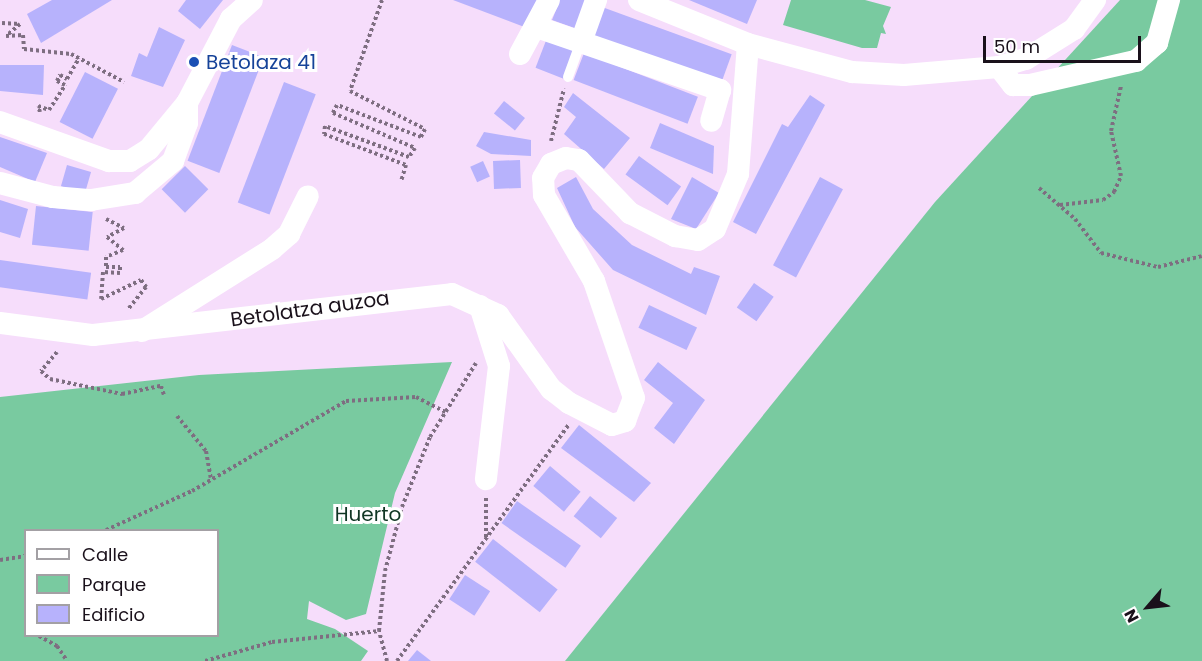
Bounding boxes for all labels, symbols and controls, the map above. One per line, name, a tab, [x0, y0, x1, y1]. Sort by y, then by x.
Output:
scale bar	[986, 24, 1144, 62]
text: 50 m	[994, 34, 1040, 59]
place label: Betolaza 41	[206, 50, 316, 74]
marker: Betolaza 41	[187, 55, 201, 69]
street label: Betolatza auzoa	[229, 286, 391, 332]
park label: Huerto	[335, 502, 401, 526]
legend	[24, 529, 219, 637]
text: Calle	[82, 542, 128, 567]
text: Parque	[82, 572, 146, 597]
north arrow	[1118, 577, 1178, 637]
text: Edificio	[82, 602, 145, 627]
text: N	[1119, 605, 1145, 626]

